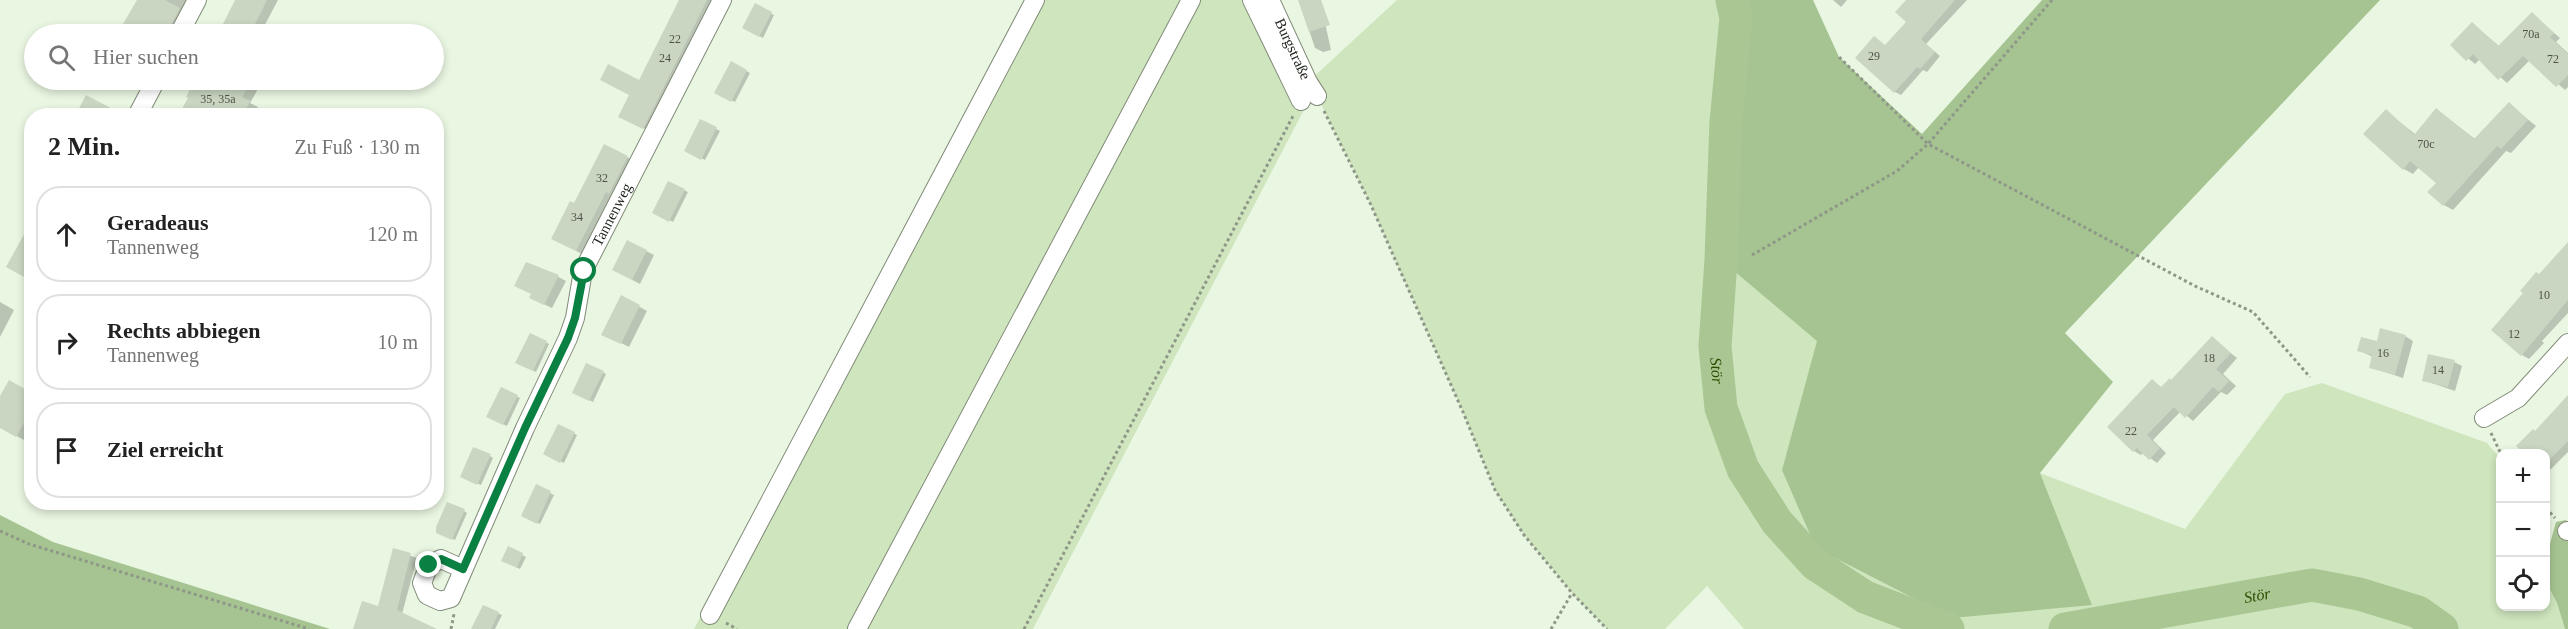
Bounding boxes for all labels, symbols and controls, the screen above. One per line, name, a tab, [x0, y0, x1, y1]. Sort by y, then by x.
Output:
street label: Burgstraße	[1272, 16, 1314, 82]
search box	[24, 24, 444, 90]
house number: 70a	[2522, 27, 2540, 41]
house number: 22	[669, 32, 681, 46]
icon: search	[45, 41, 78, 74]
text: Hier suchen	[93, 44, 199, 69]
house number: 29	[1868, 49, 1880, 63]
house number: 24	[659, 51, 671, 65]
house number: 72	[2547, 52, 2559, 66]
house number: 35, 35a	[200, 92, 236, 106]
text: 2 Min.	[48, 132, 120, 161]
text: Zu Fuß · 130 m	[294, 136, 420, 158]
house number: 70c	[2417, 137, 2435, 151]
house number: 32	[596, 171, 608, 185]
street label: Tannenweg	[589, 180, 635, 249]
text: Geradeaus	[107, 210, 208, 235]
house number: 34	[571, 210, 583, 224]
icon: ahead	[50, 218, 83, 251]
text: 120 m	[367, 223, 418, 245]
text: Tannenweg	[107, 236, 199, 258]
route start	[570, 257, 596, 283]
house number: 10	[2538, 288, 2550, 302]
text: Rechts abbiegen	[107, 318, 260, 343]
icon: right	[50, 326, 83, 359]
house number: 12	[2508, 327, 2520, 341]
text: 10 m	[377, 331, 418, 353]
text: Tannenweg	[107, 344, 199, 366]
house number: 16	[2377, 346, 2389, 360]
house number: 18	[2203, 351, 2215, 365]
water label: Stör	[1708, 357, 1727, 386]
house number: 14	[2432, 363, 2444, 377]
house number: 22	[2125, 424, 2137, 438]
icon: arrive	[50, 434, 83, 467]
text: Ziel erreicht	[107, 437, 223, 462]
map controls	[2496, 449, 2550, 611]
button: +	[2496, 449, 2550, 503]
button: −	[2496, 503, 2550, 557]
route end	[415, 551, 441, 577]
button: locate	[2496, 557, 2550, 611]
water label: Stör	[2242, 584, 2272, 606]

